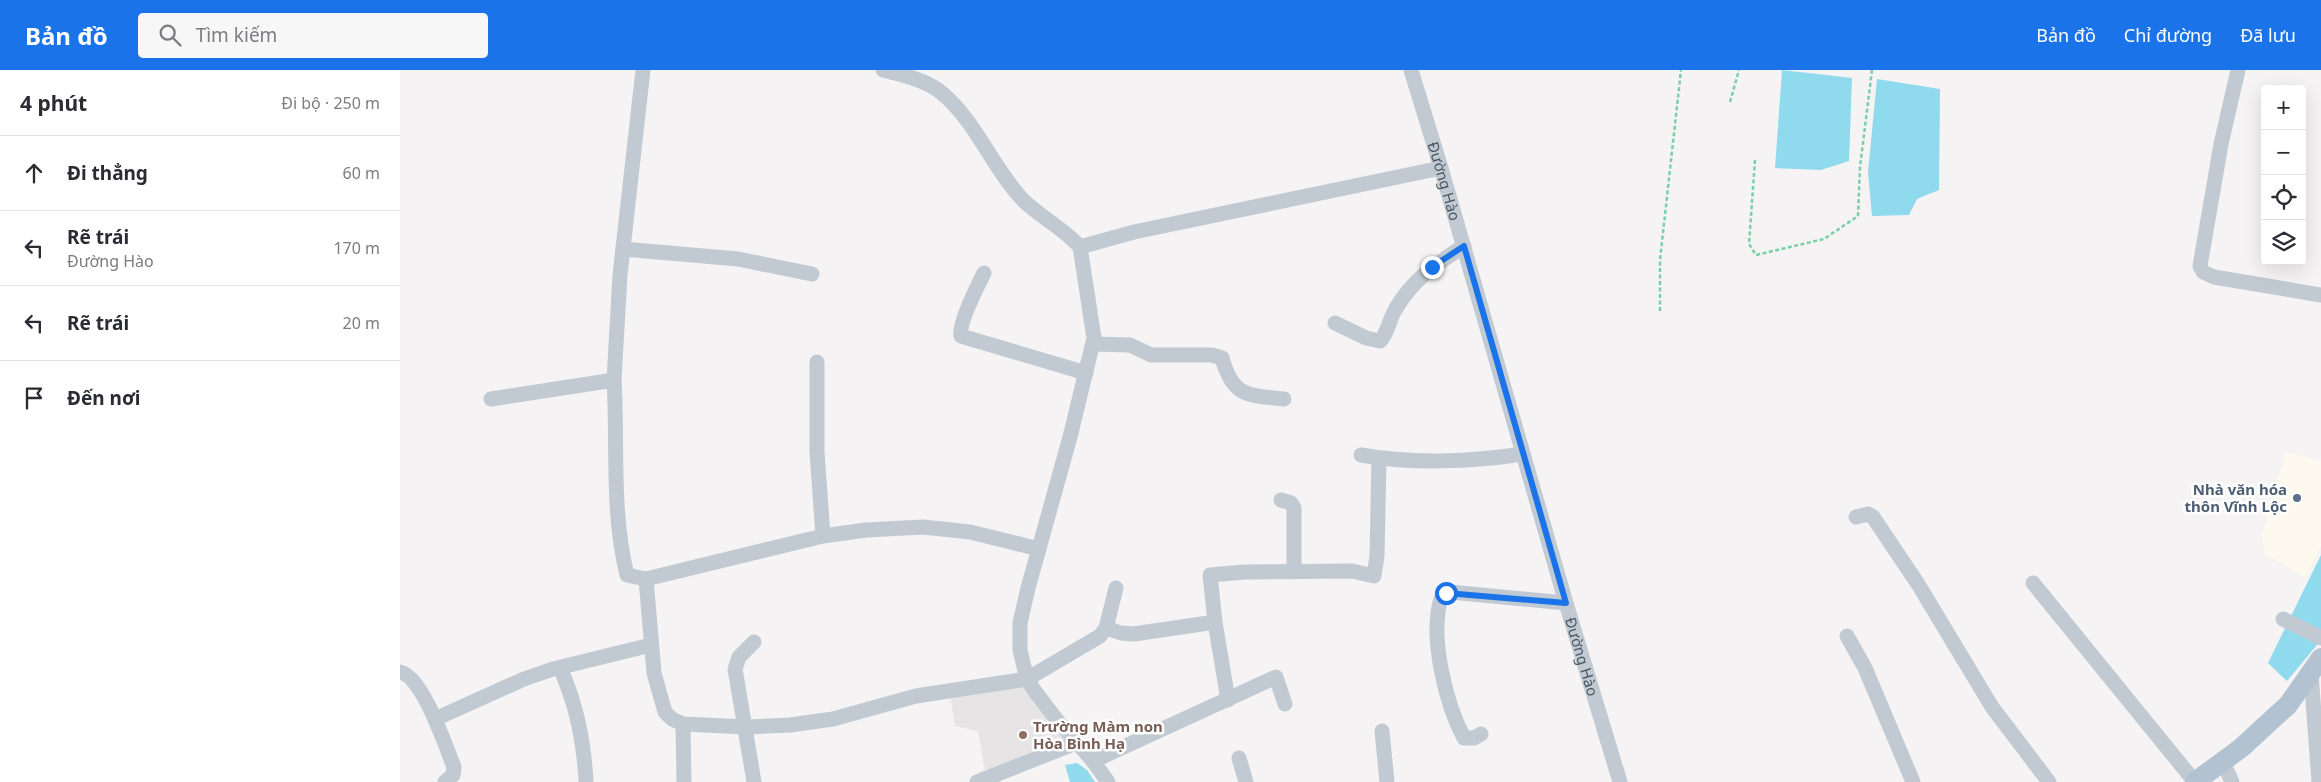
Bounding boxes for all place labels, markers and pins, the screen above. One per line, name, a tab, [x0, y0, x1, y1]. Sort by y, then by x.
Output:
place label: Nhà văn hóa thôn Vĩnh Lộc	[2185, 479, 2287, 516]
marker: Nhà văn hóa thôn Vĩnh Lộc	[2291, 492, 2303, 504]
place label: Trường Màm non Hòa Bình Hạ	[1033, 716, 1163, 753]
marker: Trường Màm non Hòa Bình Hạ	[1017, 729, 1029, 741]

